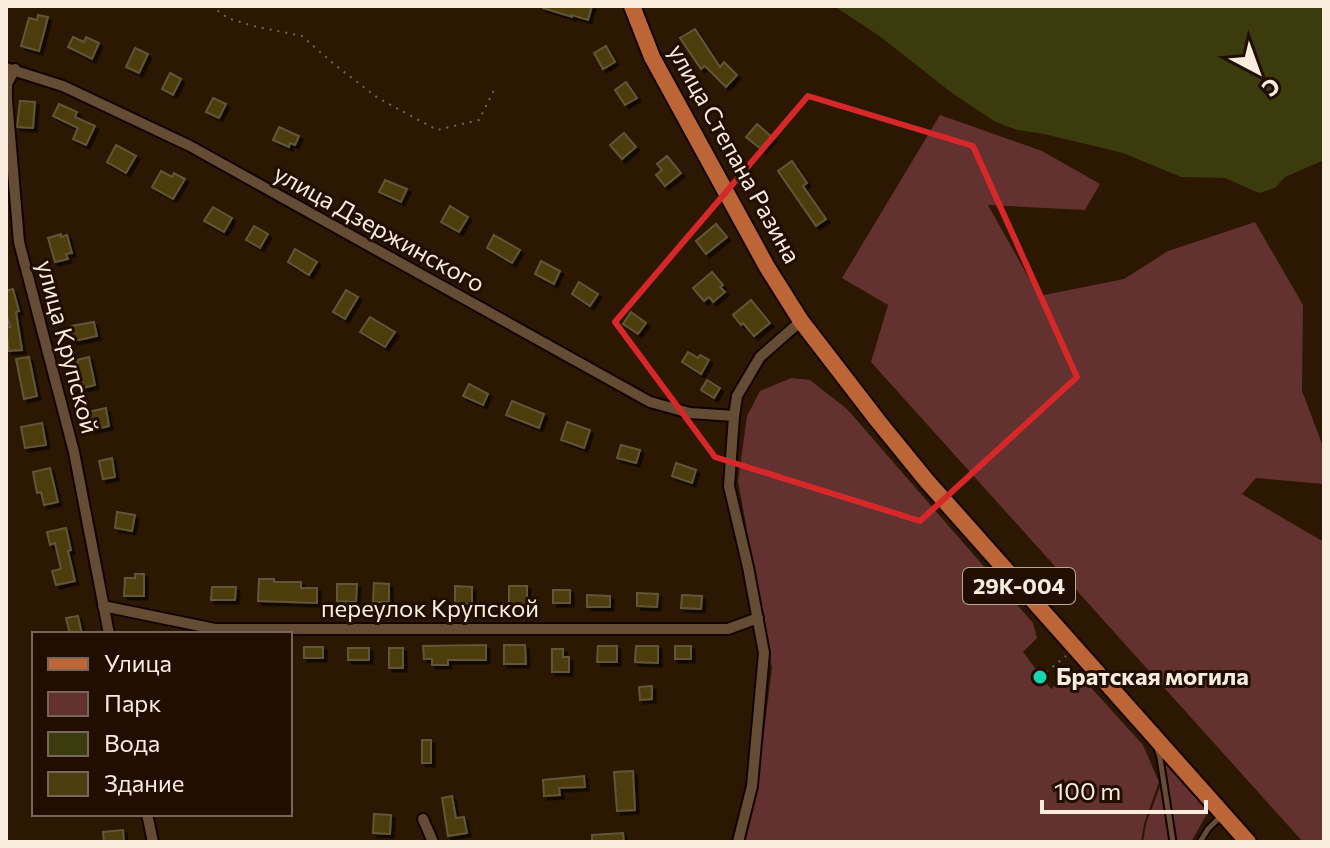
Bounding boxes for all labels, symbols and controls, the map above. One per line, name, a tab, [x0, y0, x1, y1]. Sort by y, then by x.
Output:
north arrow	[1218, 32, 1298, 112]
street label: улица Степана Разина	[663, 39, 808, 268]
text: С	[1257, 72, 1286, 103]
street label: улица Дзержинского	[269, 158, 490, 298]
street label: улица Крупской	[31, 257, 106, 437]
road number: 29К-004	[963, 568, 1075, 604]
street label: переулок Крупской	[321, 593, 539, 622]
legend	[32, 632, 292, 816]
text: Улица	[104, 648, 172, 677]
place label: Братская могила	[1056, 661, 1249, 690]
marker: Братская могила	[1031, 668, 1049, 686]
text: Парк	[104, 688, 161, 717]
text: Вода	[104, 728, 160, 757]
scale bar	[1042, 764, 1206, 814]
text: Здание	[104, 768, 184, 797]
text: 100 m	[1054, 776, 1121, 805]

